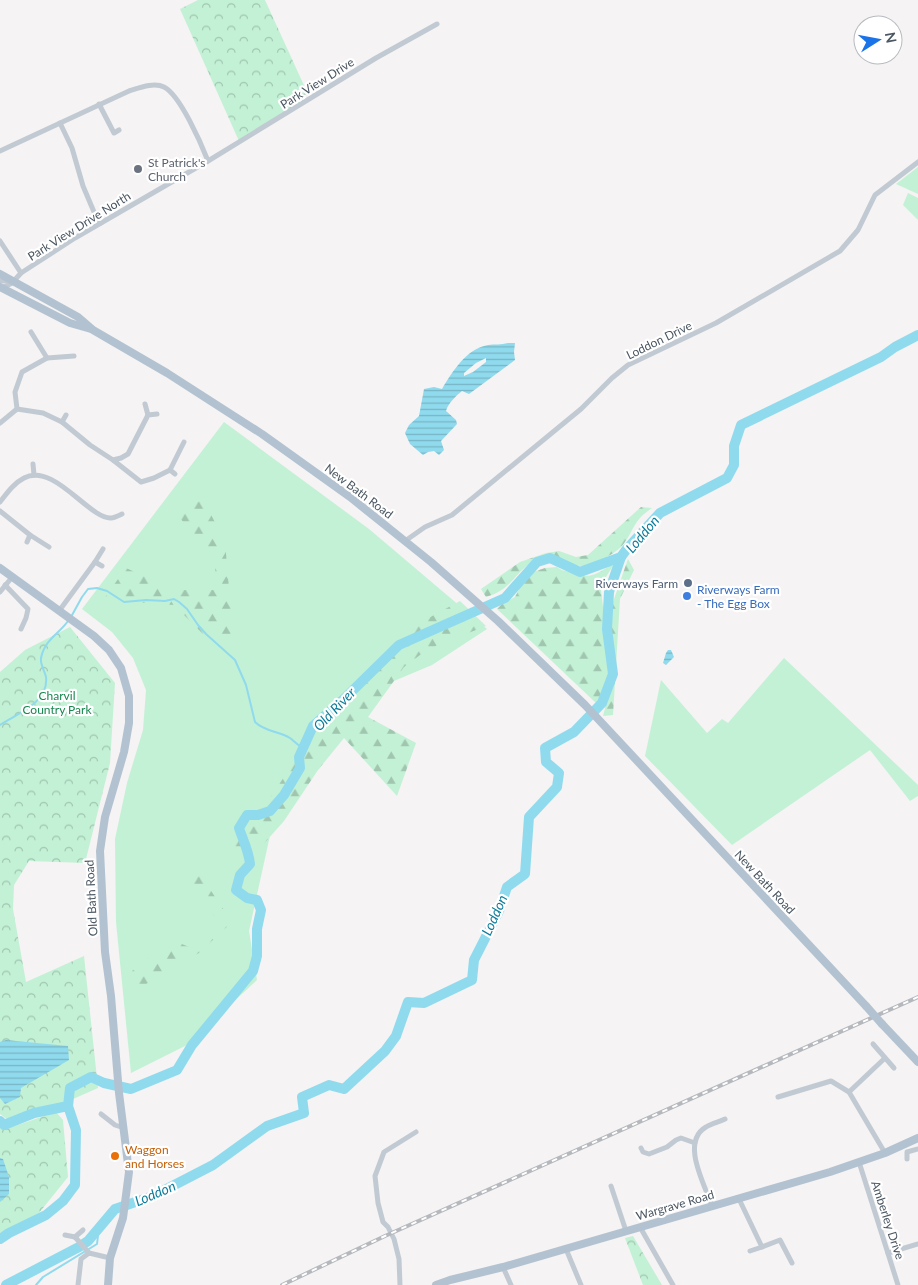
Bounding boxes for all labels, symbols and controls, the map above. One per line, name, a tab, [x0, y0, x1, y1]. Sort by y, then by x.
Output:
north arrow	[853, 15, 903, 65]
text: N	[882, 31, 901, 44]
street label: Park View Drive	[277, 54, 357, 112]
place label: St Patrick's Church	[148, 155, 205, 184]
marker: St Patrick's Church	[132, 163, 144, 175]
street label: Park View Drive North	[25, 188, 133, 264]
street label: Loddon Drive	[624, 318, 694, 362]
street label: New Bath Road	[322, 460, 396, 522]
water label: Loddon	[622, 512, 662, 556]
place label: Riverways Farm	[595, 576, 678, 591]
marker: Riverways Farm	[682, 577, 694, 589]
place label: Riverways Farm - The Egg Box	[697, 582, 780, 611]
marker: Riverways Farm - The Egg Box	[681, 590, 693, 602]
water label: Old River	[309, 684, 359, 734]
park label: Charvil Country Park	[22, 688, 92, 717]
street label: New Bath Road	[732, 847, 798, 917]
street label: Old Bath Road	[82, 859, 100, 937]
water label: Loddon	[478, 892, 510, 938]
place label: Waggon and Horses	[125, 1142, 184, 1171]
marker: Waggon and Horses	[109, 1150, 121, 1162]
water label: Loddon	[132, 1177, 178, 1209]
street label: Amberley Drive	[868, 1179, 908, 1261]
street label: Wargrave Road	[634, 1187, 716, 1223]

